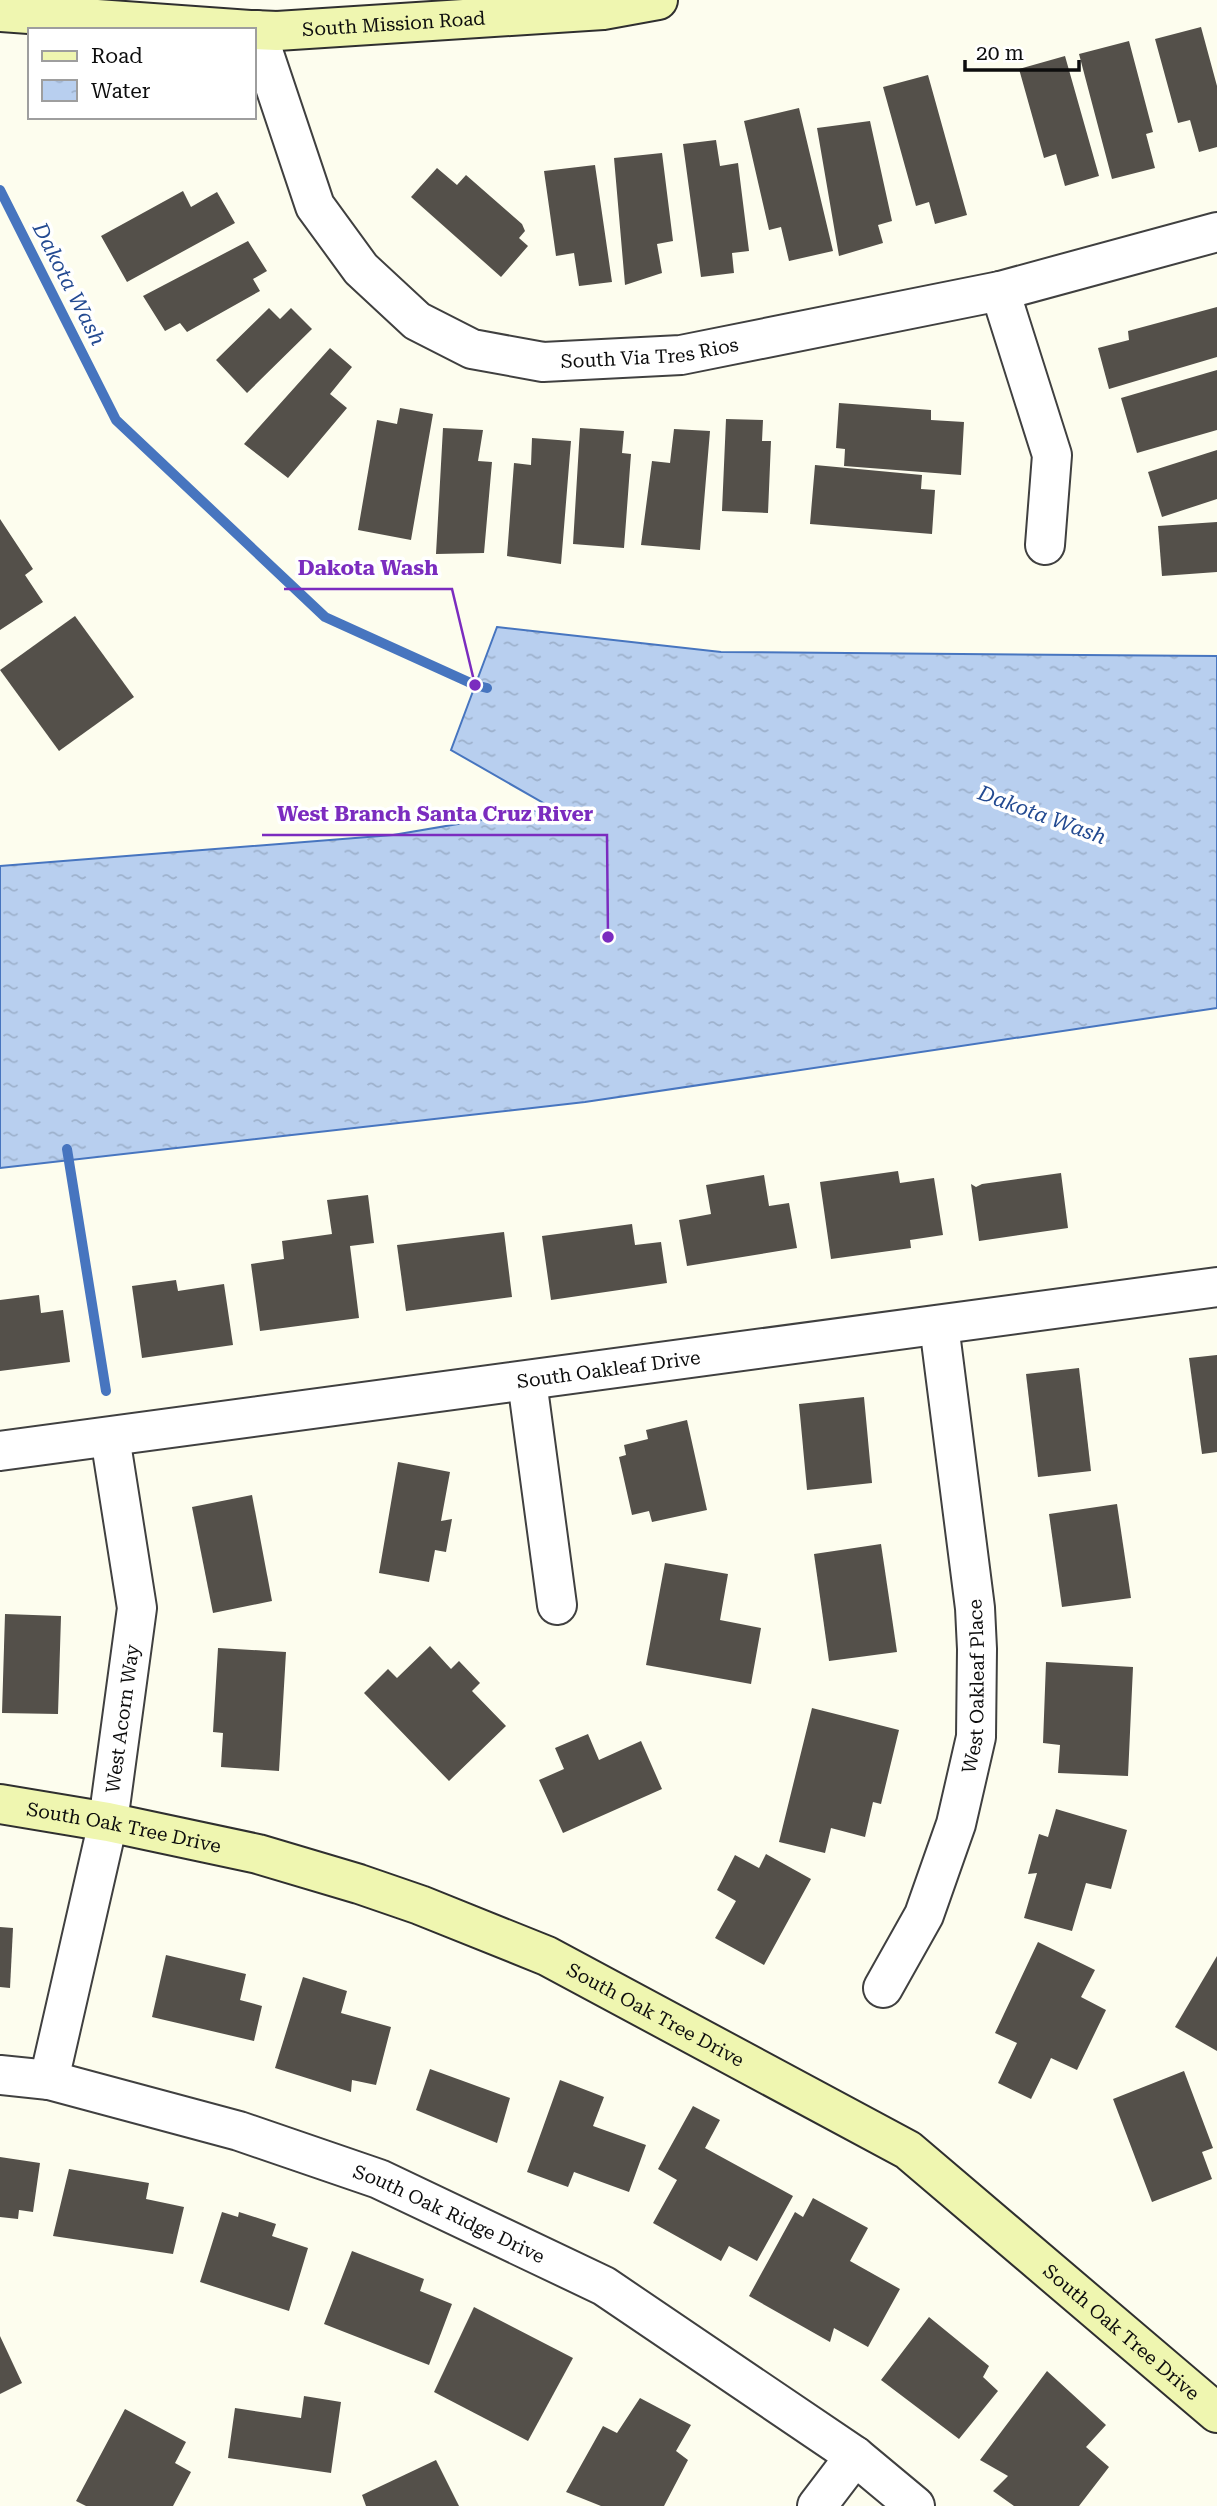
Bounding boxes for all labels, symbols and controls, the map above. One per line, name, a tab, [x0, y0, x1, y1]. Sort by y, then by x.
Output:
street label: South Mission Road	[301, 7, 486, 41]
legend	[28, 28, 256, 119]
scale bar	[965, 28, 1079, 72]
text: 20 m	[976, 41, 1024, 65]
text: Road	[91, 44, 143, 68]
text: Water	[91, 79, 151, 103]
water label: Dakota Wash	[27, 218, 110, 350]
street label: South Via Tres Rios	[560, 333, 740, 373]
callout: Dakota Wash	[284, 547, 452, 589]
text: Dakota Wash	[298, 556, 438, 580]
water label: Dakota Wash	[974, 780, 1109, 849]
callout: West Branch Santa Cruz River	[262, 793, 607, 835]
text: West Branch Santa Cruz River	[277, 802, 594, 826]
street label: South Oakleaf Drive	[515, 1346, 702, 1393]
street label: West Oakleaf Place	[957, 1598, 989, 1776]
street label: West Acorn Way	[101, 1642, 144, 1794]
street label: South Oak Tree Drive	[25, 1798, 223, 1858]
street label: South Oak Tree Drive	[563, 1958, 748, 2072]
street label: South Oak Ridge Drive	[350, 2160, 548, 2268]
street label: South Oak Tree Drive	[1039, 2259, 1204, 2405]

